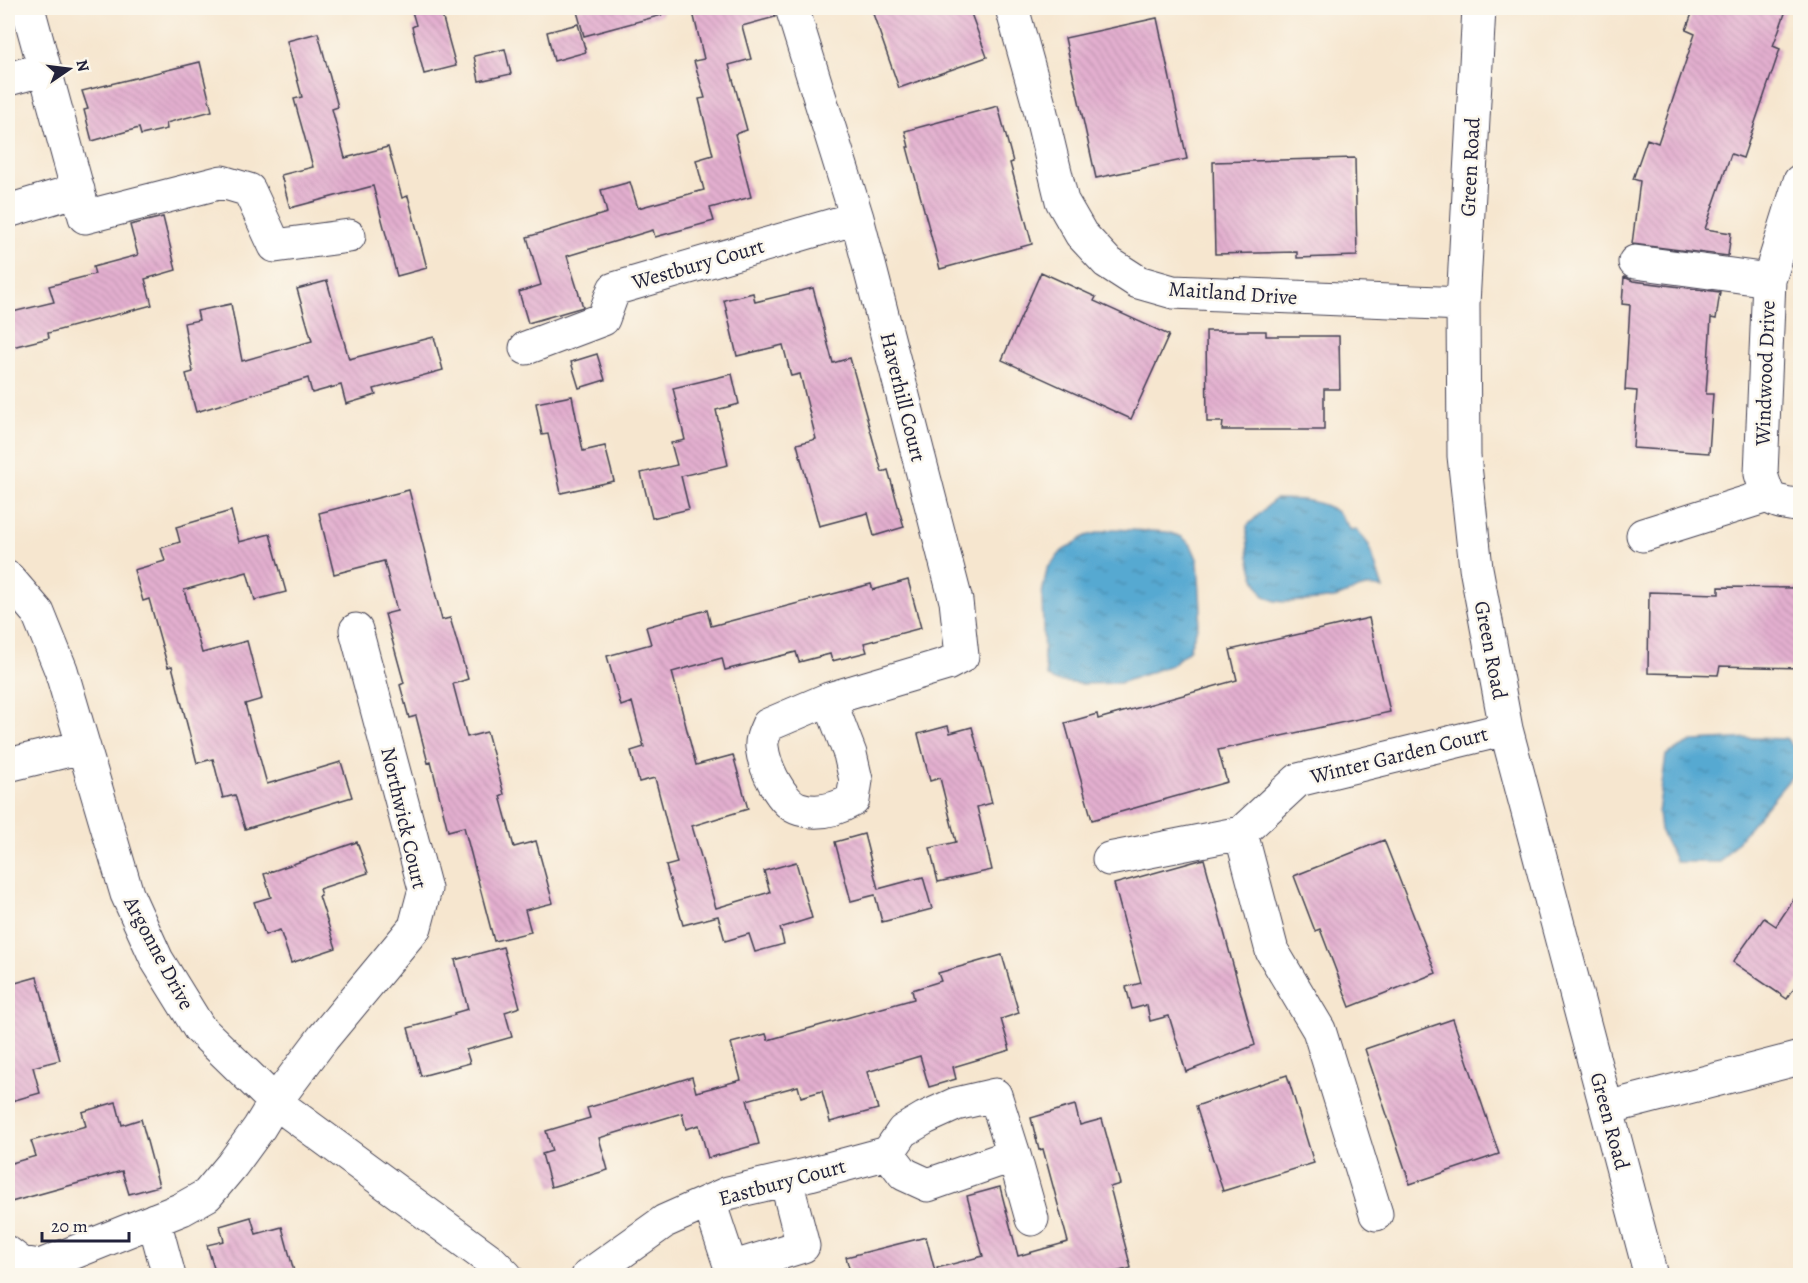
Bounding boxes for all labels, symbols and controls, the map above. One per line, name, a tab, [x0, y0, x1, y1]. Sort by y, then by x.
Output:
north arrow	[39, 39, 99, 99]
text: N	[71, 57, 95, 74]
street label: Green Road	[1453, 116, 1487, 217]
street label: Westbury Court	[628, 232, 767, 297]
street label: Maitland Drive	[1168, 275, 1298, 311]
street label: Windwood Drive	[1748, 300, 1782, 447]
street label: Haverhill Court	[873, 329, 933, 465]
street label: Green Road	[1468, 598, 1514, 702]
street label: Winter Garden Court	[1306, 719, 1491, 791]
street label: Northwick Court	[374, 744, 434, 892]
street label: Argonne Drive	[117, 891, 201, 1015]
street label: Green Road	[1584, 1069, 1637, 1173]
street label: Eastbury Court	[715, 1152, 849, 1212]
scale bar	[42, 1205, 129, 1243]
text: 20 m	[51, 1214, 88, 1238]

